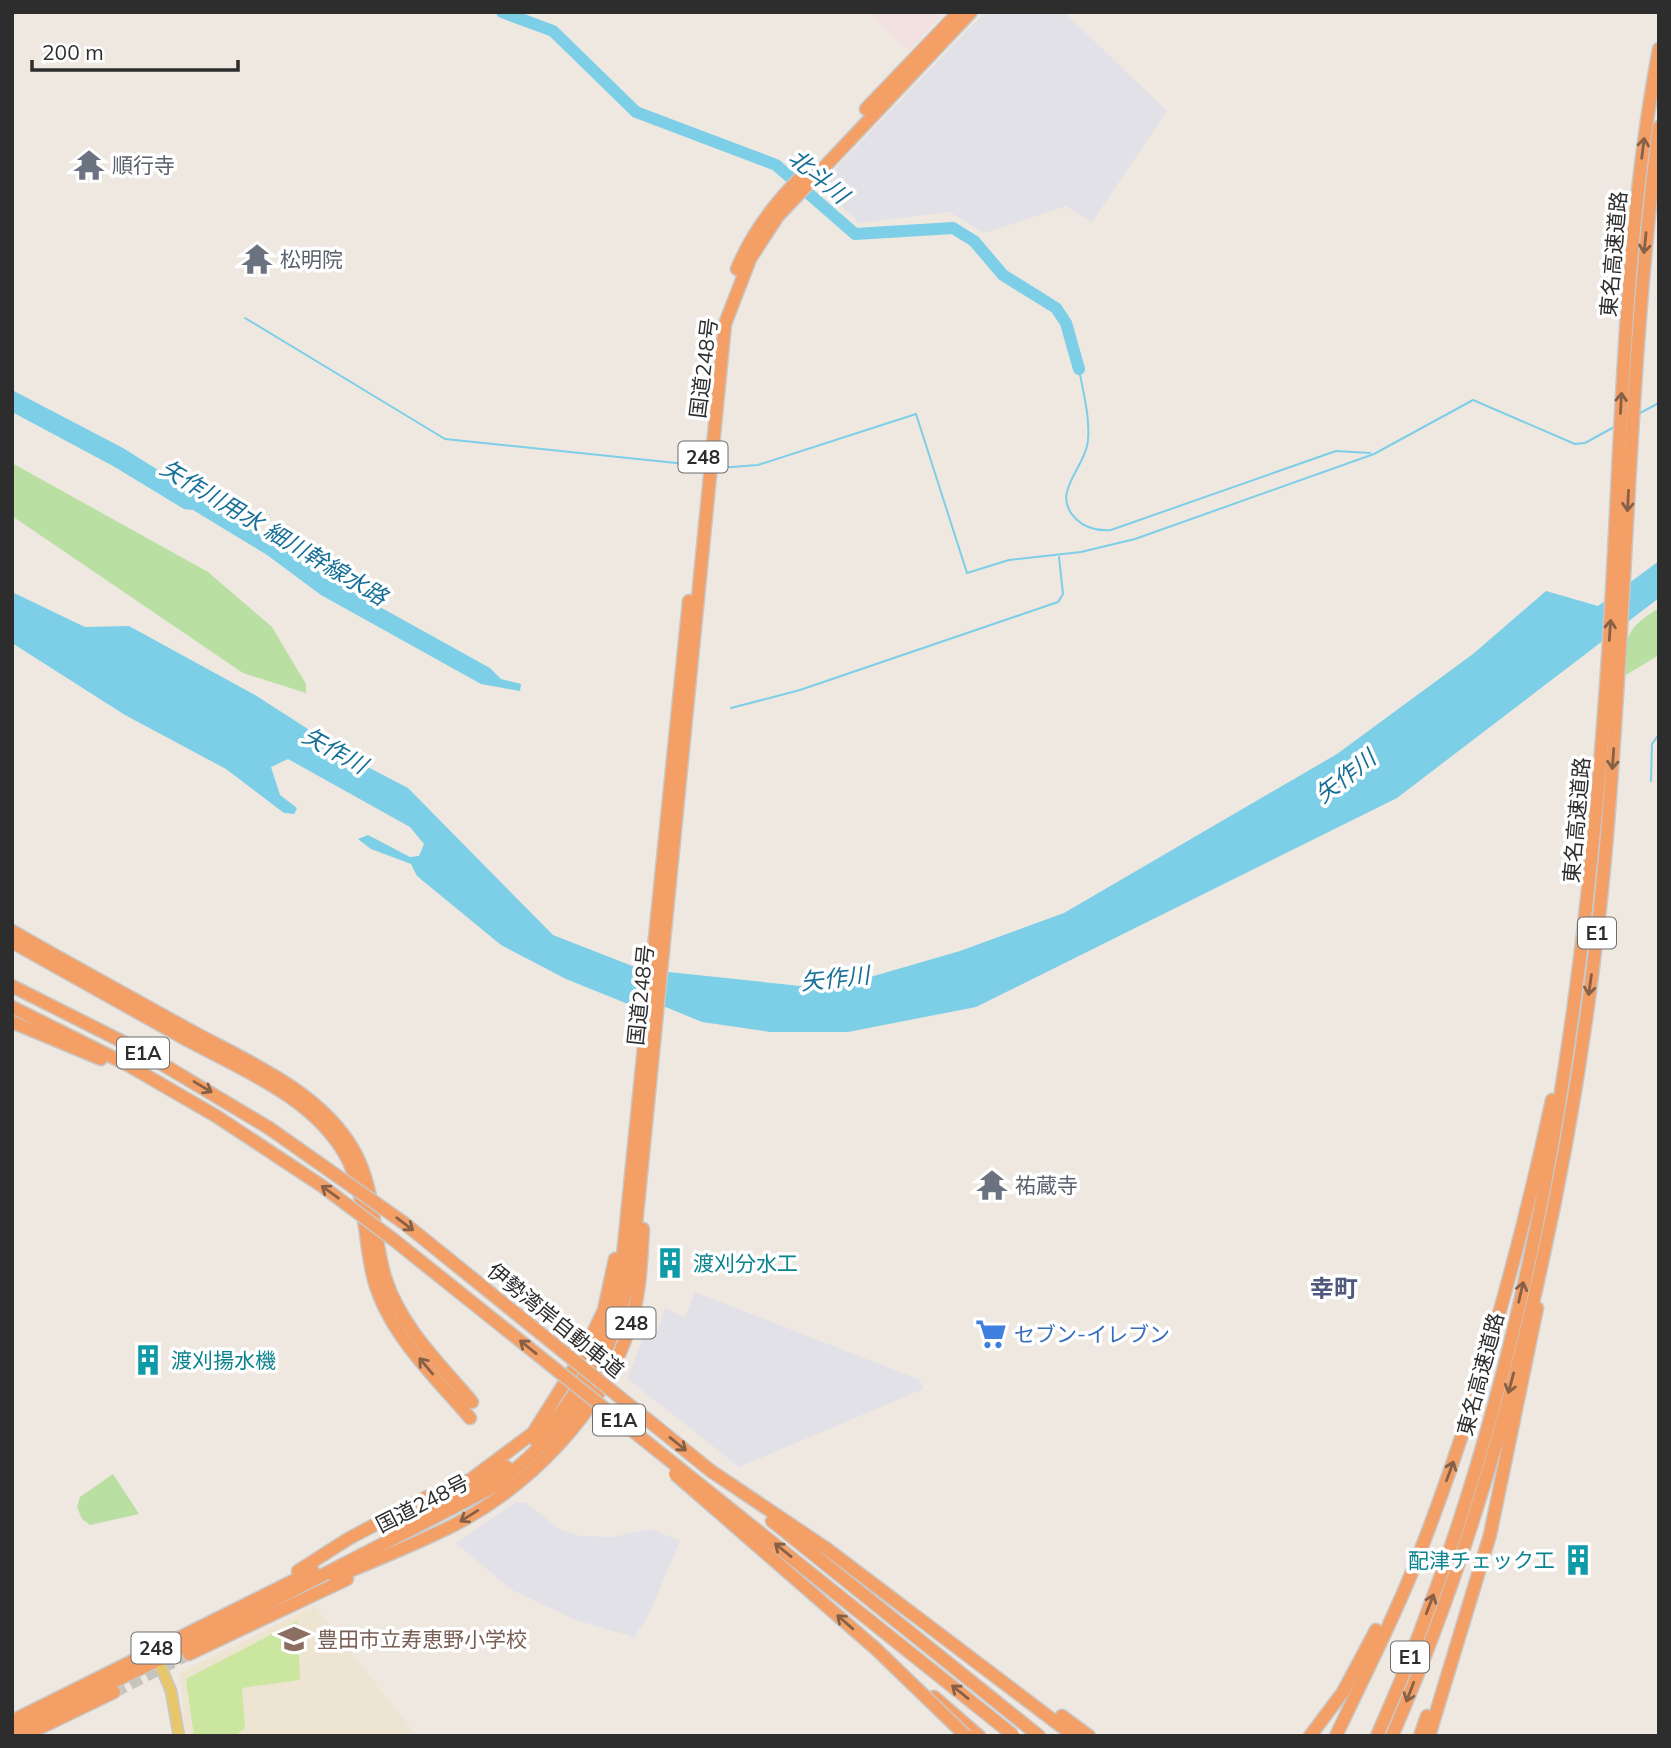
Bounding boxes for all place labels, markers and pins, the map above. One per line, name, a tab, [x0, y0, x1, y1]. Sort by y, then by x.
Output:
temple icon: 順行寺	[72, 148, 106, 182]
place label: 順行寺	[112, 152, 175, 178]
temple icon: 松明院	[240, 242, 274, 276]
place label: 松明院	[280, 246, 343, 272]
temple icon: 祐蔵寺	[975, 1168, 1009, 1202]
place label: 祐蔵寺	[1015, 1172, 1078, 1198]
building icon: 渡刈分水工	[653, 1246, 687, 1280]
place label: 渡刈分水工	[693, 1250, 798, 1276]
supermarket icon: セブン-イレブン	[974, 1317, 1008, 1351]
place label: セブン-イレブン	[1014, 1321, 1170, 1347]
building icon: 渡刈揚水機	[131, 1343, 165, 1377]
place label: 渡刈揚水機	[171, 1347, 276, 1373]
building icon: 配津チェック工	[1561, 1543, 1595, 1577]
place label: 配津チェック工	[1408, 1547, 1555, 1573]
school or university icon: 豊田市立寿恵野小学校	[277, 1622, 311, 1656]
place label: 豊田市立寿恵野小学校	[317, 1626, 527, 1652]

